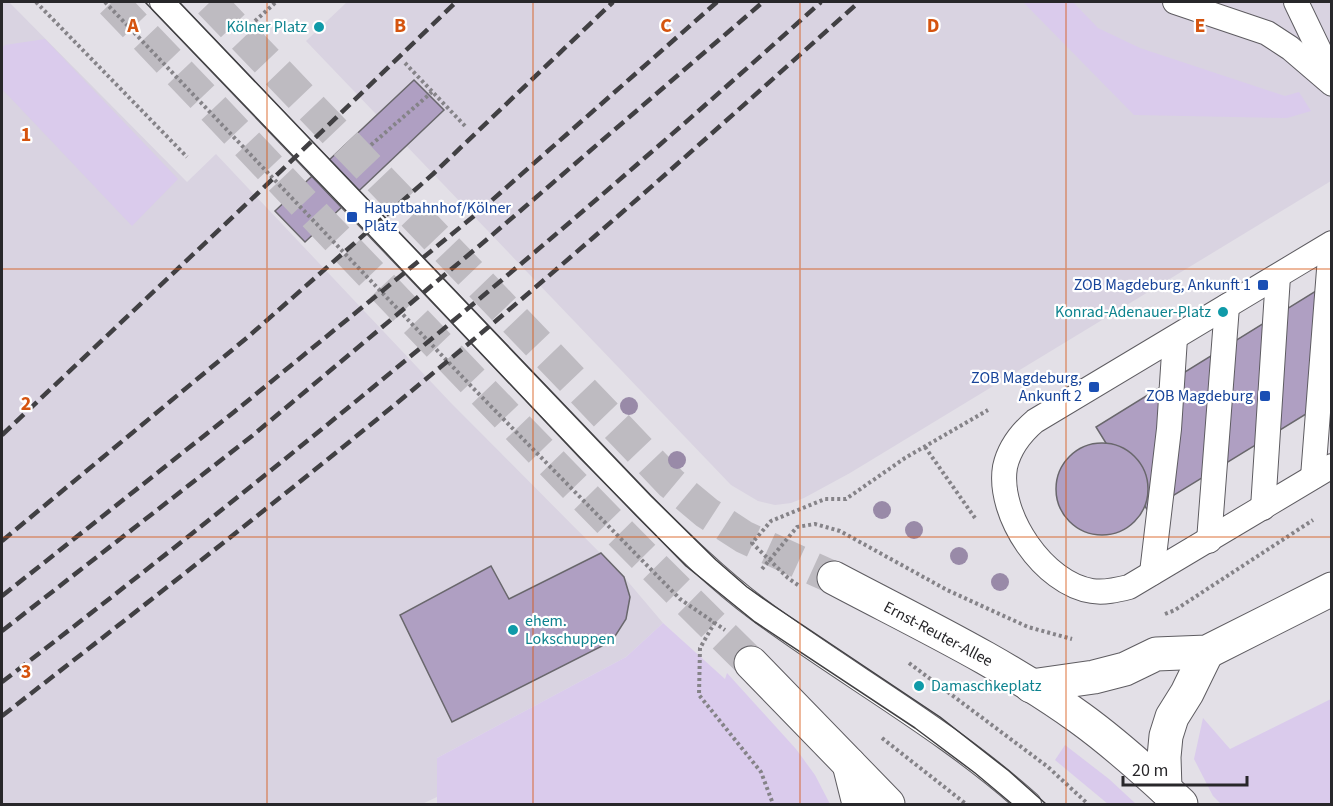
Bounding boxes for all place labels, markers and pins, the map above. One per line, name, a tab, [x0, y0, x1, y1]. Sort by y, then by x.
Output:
place label: Kölner Platz	[226, 16, 307, 38]
marker: Kölner Platz	[312, 20, 326, 34]
place label: Hauptbahnhof/Kölner Platz	[364, 197, 511, 237]
marker: Hauptbahnhof/Kölner Platz	[345, 210, 359, 224]
place label: ZOB Magdeburg, Ankunft 1	[1074, 274, 1251, 296]
marker: ZOB Magdeburg, Ankunft 1	[1256, 278, 1270, 292]
place label: Konrad-Adenauer-Platz	[1055, 301, 1211, 323]
marker: Konrad-Adenauer-Platz	[1216, 305, 1230, 319]
place label: ZOB Magdeburg, Ankunft 2	[971, 367, 1082, 407]
marker: ZOB Magdeburg, Ankunft 2	[1087, 380, 1101, 394]
place label: ZOB Magdeburg	[1146, 385, 1253, 407]
marker: ZOB Magdeburg	[1258, 389, 1272, 403]
place label: ehem. Lokschuppen	[525, 610, 615, 650]
marker: ehem. Lokschuppen	[506, 623, 520, 637]
place label: Damaschkeplatz	[931, 675, 1042, 697]
marker: Damaschkeplatz	[912, 679, 926, 693]

